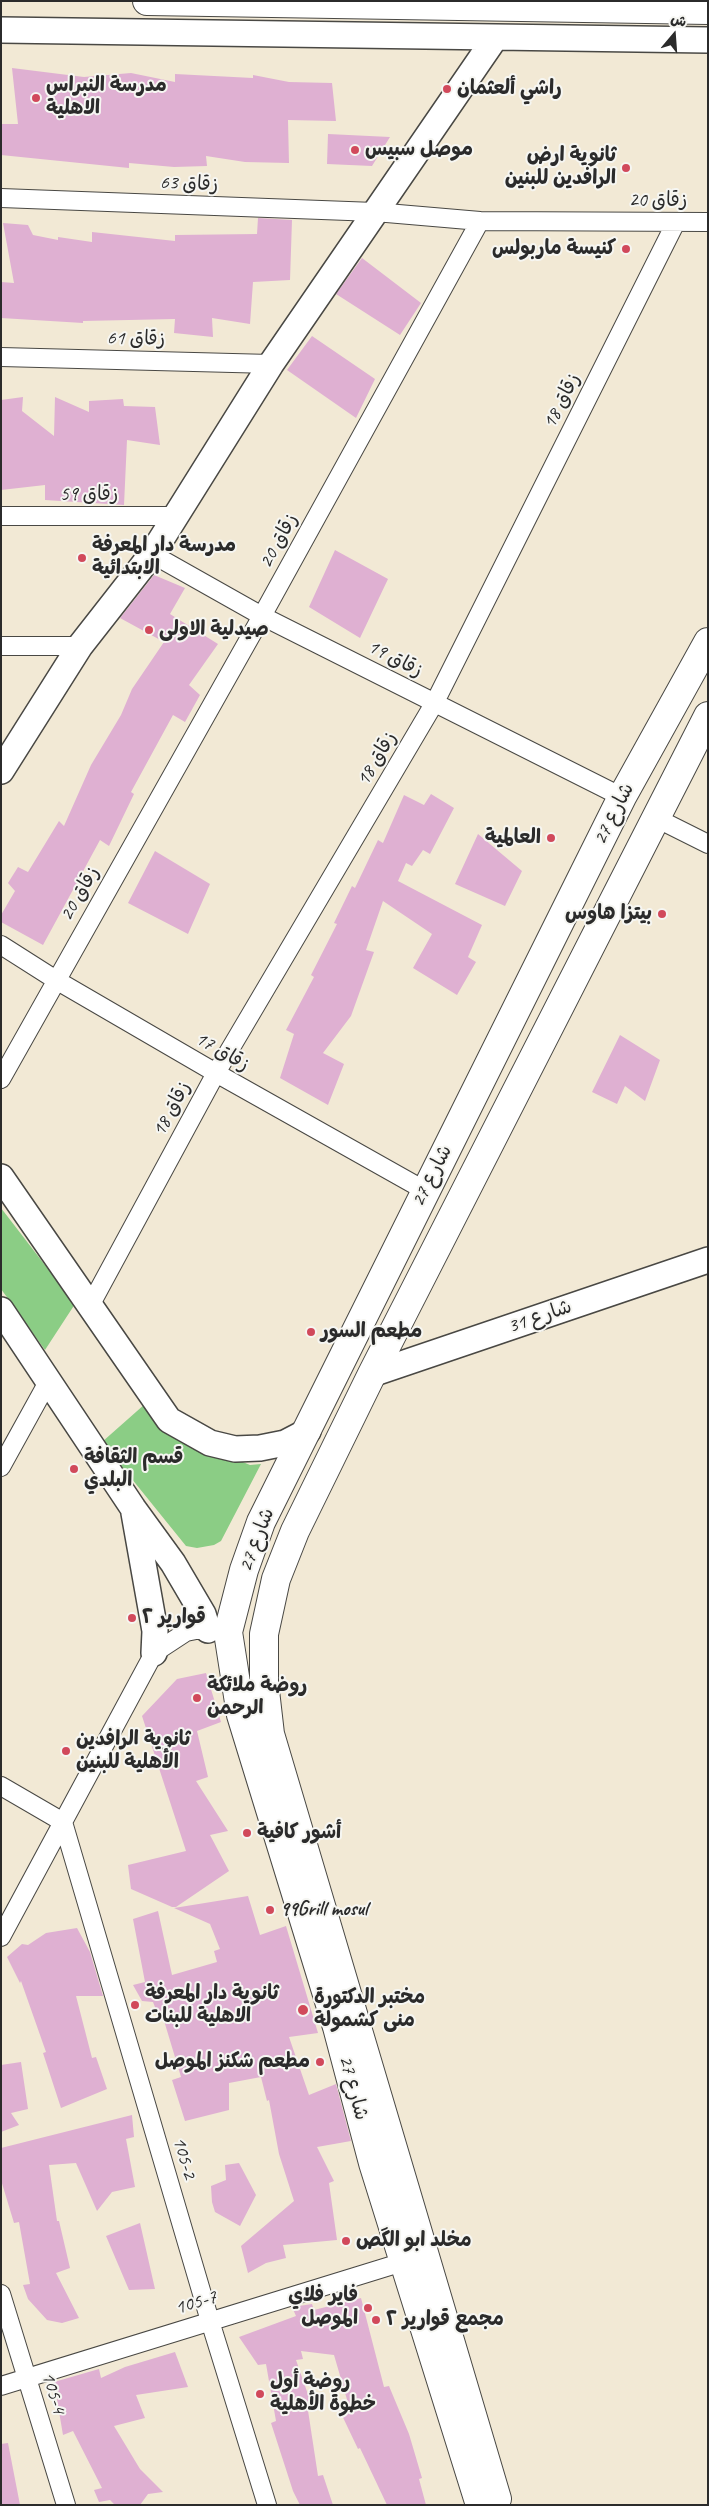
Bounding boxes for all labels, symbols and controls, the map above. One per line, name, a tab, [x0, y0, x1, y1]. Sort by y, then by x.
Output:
north arrow	[649, 10, 699, 60]
text: ش	[669, 10, 689, 31]
place label: مدرسة النبراس الاهلية	[46, 74, 167, 121]
place label: راشي ألعثمان	[457, 77, 562, 101]
marker: راشي ألعثمان	[441, 83, 453, 95]
marker: مدرسة النبراس الاهلية	[30, 92, 42, 104]
place label: موصل سبيس	[365, 138, 473, 162]
marker: موصل سبيس	[349, 144, 361, 156]
place label: ثانوية ارض الرافدين للبنين	[505, 144, 616, 191]
marker: ثانوية ارض الرافدين للبنين	[620, 162, 632, 174]
street label: زقاق 63	[159, 171, 219, 197]
street label: زقاق 20	[629, 189, 687, 213]
place label: كنيسة ماربولس	[492, 237, 616, 261]
marker: كنيسة ماربولس	[620, 243, 632, 255]
street label: زقاق 61	[106, 326, 166, 352]
street label: زقاق 18	[538, 369, 586, 433]
street label: زقاق 59	[60, 483, 118, 507]
street label: زقاق 20	[254, 510, 304, 572]
place label: مدرسة دار المعرفة الابتدائية	[92, 534, 236, 581]
marker: مدرسة دار المعرفة الابتدائية	[76, 552, 88, 564]
place label: صيدلية الاولى	[159, 618, 269, 642]
marker: صيدلية الاولى	[143, 624, 155, 636]
street label: زقاق 19	[363, 635, 427, 683]
street label: زقاق 18	[352, 728, 402, 790]
street label: شارع 27	[588, 779, 640, 849]
place label: العالمية	[485, 826, 541, 850]
marker: العالمية	[545, 832, 557, 844]
street label: زقاق 20	[55, 863, 105, 925]
place label: بيتزا هاوس	[565, 902, 652, 926]
marker: بيتزا هاوس	[656, 908, 668, 920]
street label: زقاق 17	[191, 1027, 253, 1077]
street label: زقاق 18	[148, 1077, 196, 1141]
street label: شارع 27	[406, 1141, 458, 1211]
street label: شارع 31	[505, 1295, 575, 1339]
place label: مطعم السور	[321, 1320, 422, 1344]
marker: مطعم السور	[305, 1326, 317, 1338]
place label: قسم الثقافة البلدي	[84, 1446, 183, 1493]
marker: قسم الثقافة البلدي	[68, 1463, 80, 1475]
street label: شارع 27	[234, 1505, 280, 1575]
place label: قوارير ٢	[142, 1606, 206, 1630]
marker: قوارير ٢	[126, 1612, 138, 1624]
place label: روضة ملائكة الرحمن	[207, 1674, 307, 1721]
marker: روضة ملائكة الرحمن	[191, 1692, 203, 1704]
place label: ثانوية الرافدين الأهلية للبنين	[76, 1728, 190, 1775]
marker: ثانوية الرافدين الأهلية للبنين	[60, 1745, 72, 1757]
place label: أشور كافية	[257, 1821, 341, 1845]
marker: أشور كافية	[241, 1827, 253, 1839]
place label: 99Grill mosul	[280, 1898, 368, 1922]
marker: 99Grill mosul	[264, 1904, 276, 1916]
place label: ثانوية دار المعرفة الاهلية للبنات	[145, 1982, 279, 2029]
place label: مختبر الدكتورة منى كشمولة	[314, 1986, 425, 2033]
marker: ثانوية دار المعرفة الاهلية للبنات	[129, 1999, 141, 2011]
marker: مختبر الدكتورة منى كشمولة	[296, 2003, 310, 2017]
place label: مطعم شكنز الموصل	[155, 2050, 310, 2074]
street label: شارع 27	[333, 2053, 373, 2123]
marker: مطعم شكنز الموصل	[314, 2056, 326, 2068]
street label: 105-2	[167, 2134, 201, 2182]
place label: مخلد ابو الگص	[356, 2229, 472, 2253]
marker: مخلد ابو الگص	[340, 2235, 352, 2247]
place label: فاير فلاي الموصل	[288, 2284, 358, 2331]
street label: 105-7	[172, 2285, 220, 2321]
marker: فاير فلاي الموصل	[362, 2302, 374, 2314]
place label: مجمع قوارير ٢	[386, 2308, 504, 2332]
marker: مجمع قوارير ٢	[370, 2314, 382, 2326]
street label: 105-4	[35, 2369, 71, 2417]
place label: روضة أول خطوة الأهلية	[270, 2370, 376, 2417]
marker: روضة أول خطوة الأهلية	[254, 2388, 266, 2400]

